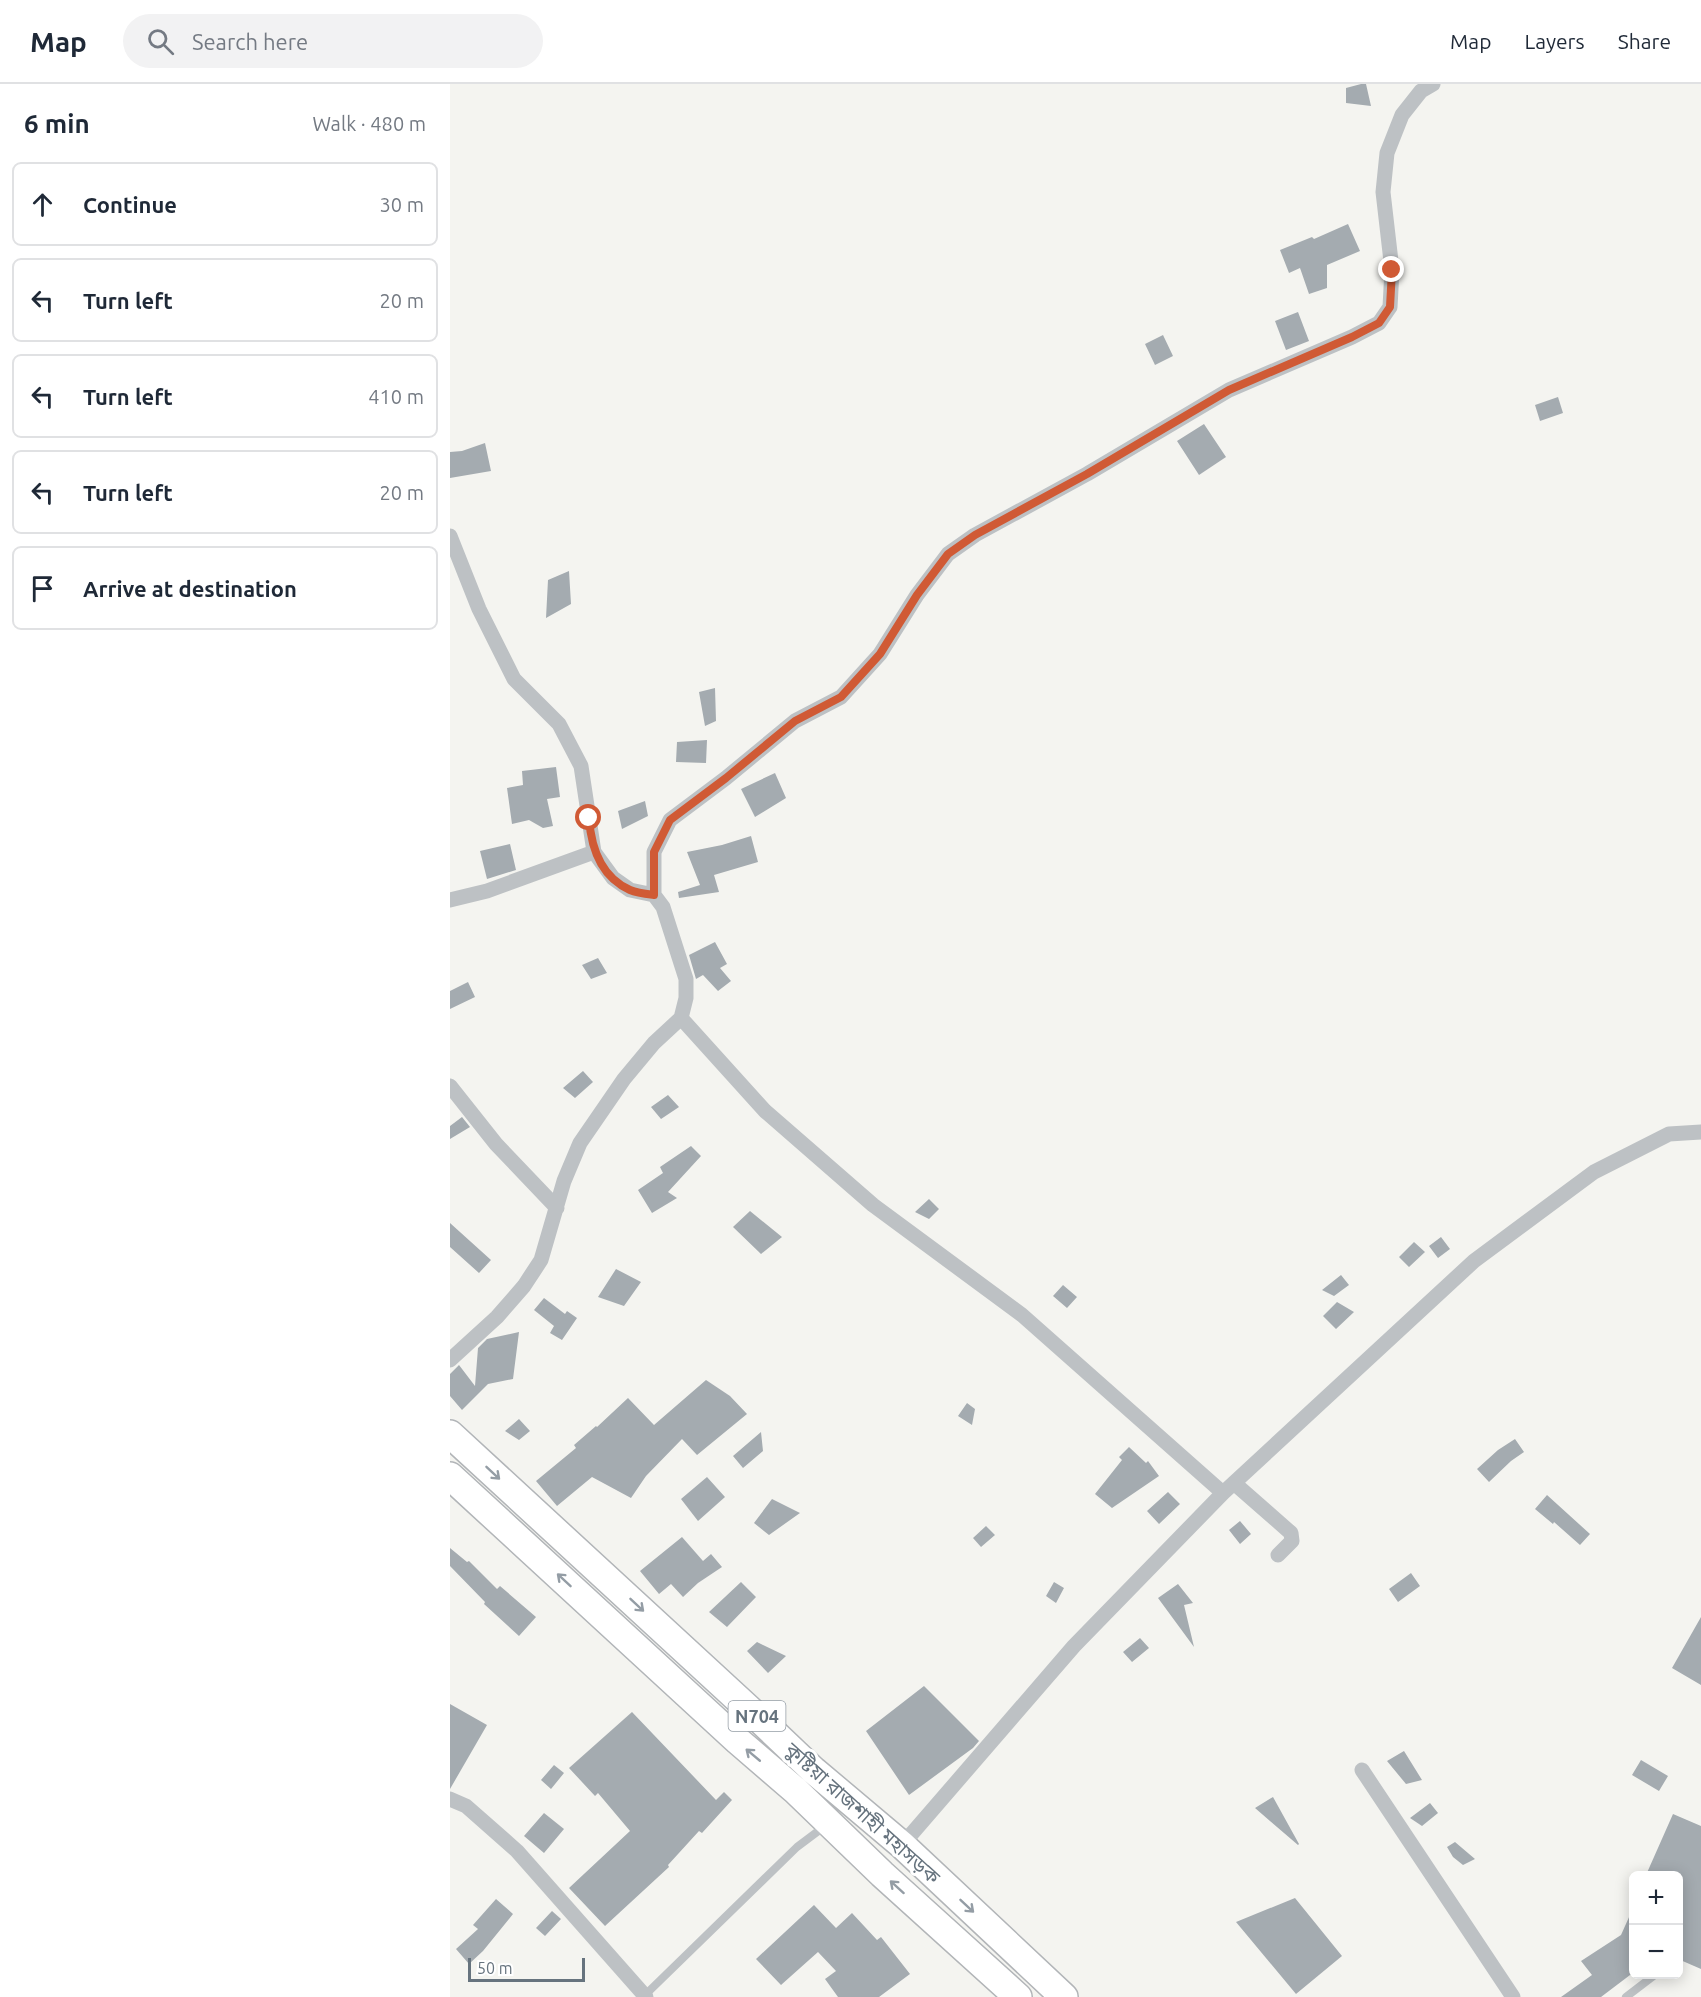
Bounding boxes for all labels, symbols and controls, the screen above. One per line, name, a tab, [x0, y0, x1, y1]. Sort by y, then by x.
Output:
search box	[123, 14, 543, 68]
icon: search	[144, 25, 177, 58]
text: Map	[30, 26, 87, 57]
text: Search here	[192, 29, 308, 54]
text: Map	[1450, 29, 1491, 53]
text: Layers	[1524, 29, 1585, 53]
text: Share	[1618, 29, 1671, 53]
text: 6 min	[24, 109, 90, 138]
text: Walk · 480 m	[313, 112, 426, 135]
icon: ahead	[26, 188, 59, 221]
text: Continue	[83, 192, 177, 217]
text: 30 m	[380, 193, 424, 216]
route end	[1378, 256, 1404, 282]
icon: left	[26, 284, 59, 317]
text: Turn left	[83, 288, 173, 313]
text: 20 m	[380, 289, 424, 312]
icon: left	[26, 380, 59, 413]
text: Turn left	[83, 384, 173, 409]
text: 410 m	[368, 385, 424, 408]
icon: left	[26, 476, 59, 509]
text: Turn left	[83, 480, 173, 505]
text: 20 m	[380, 481, 424, 504]
icon: arrive	[26, 572, 59, 605]
text: Arrive at destination	[83, 576, 297, 601]
route start	[575, 804, 601, 830]
one-way arrow	[485, 1466, 500, 1480]
one-way arrow	[557, 1573, 572, 1587]
one-way arrow	[629, 1598, 644, 1612]
road number: N704	[728, 1701, 786, 1731]
street label: কুষ্টিয়া রাজশাহী মহাসড়ক	[780, 1737, 945, 1890]
one-way arrow	[746, 1748, 761, 1762]
map controls	[1629, 1871, 1683, 1979]
button: +	[1629, 1871, 1683, 1925]
one-way arrow	[890, 1880, 905, 1894]
one-way arrow	[959, 1899, 974, 1913]
button: −	[1629, 1925, 1683, 1979]
scale bar	[468, 1955, 585, 1982]
text: 50 m	[477, 1959, 513, 1977]

